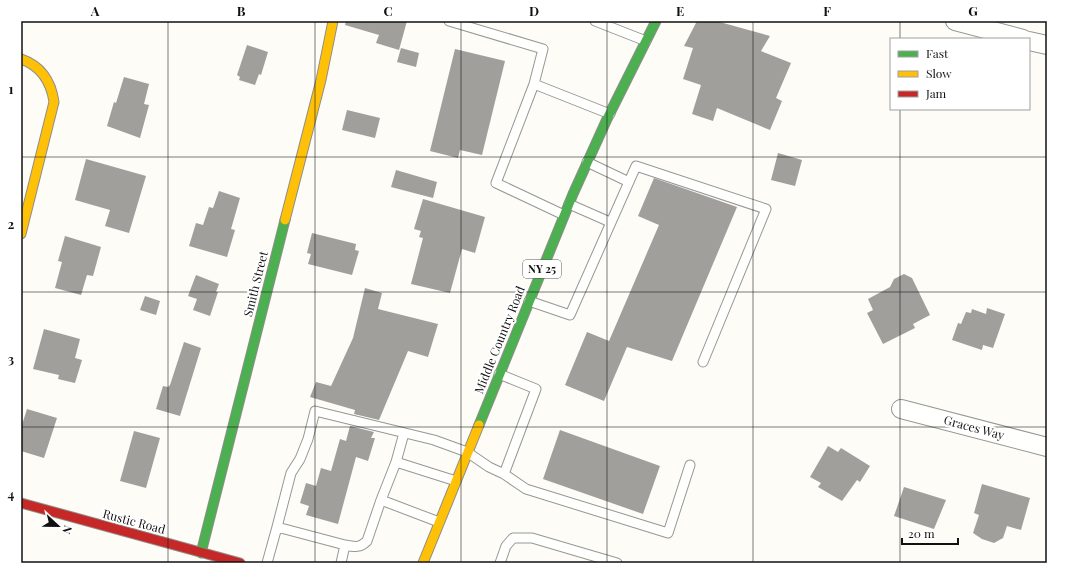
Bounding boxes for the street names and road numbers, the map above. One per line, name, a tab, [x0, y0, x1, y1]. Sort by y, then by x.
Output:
street label: Smith Street	[239, 249, 271, 318]
road number: NY 25	[523, 260, 561, 278]
street label: Middle Country Road	[470, 283, 528, 396]
street label: Graces Way	[942, 411, 1006, 443]
street label: Rustic Road	[101, 505, 167, 537]

